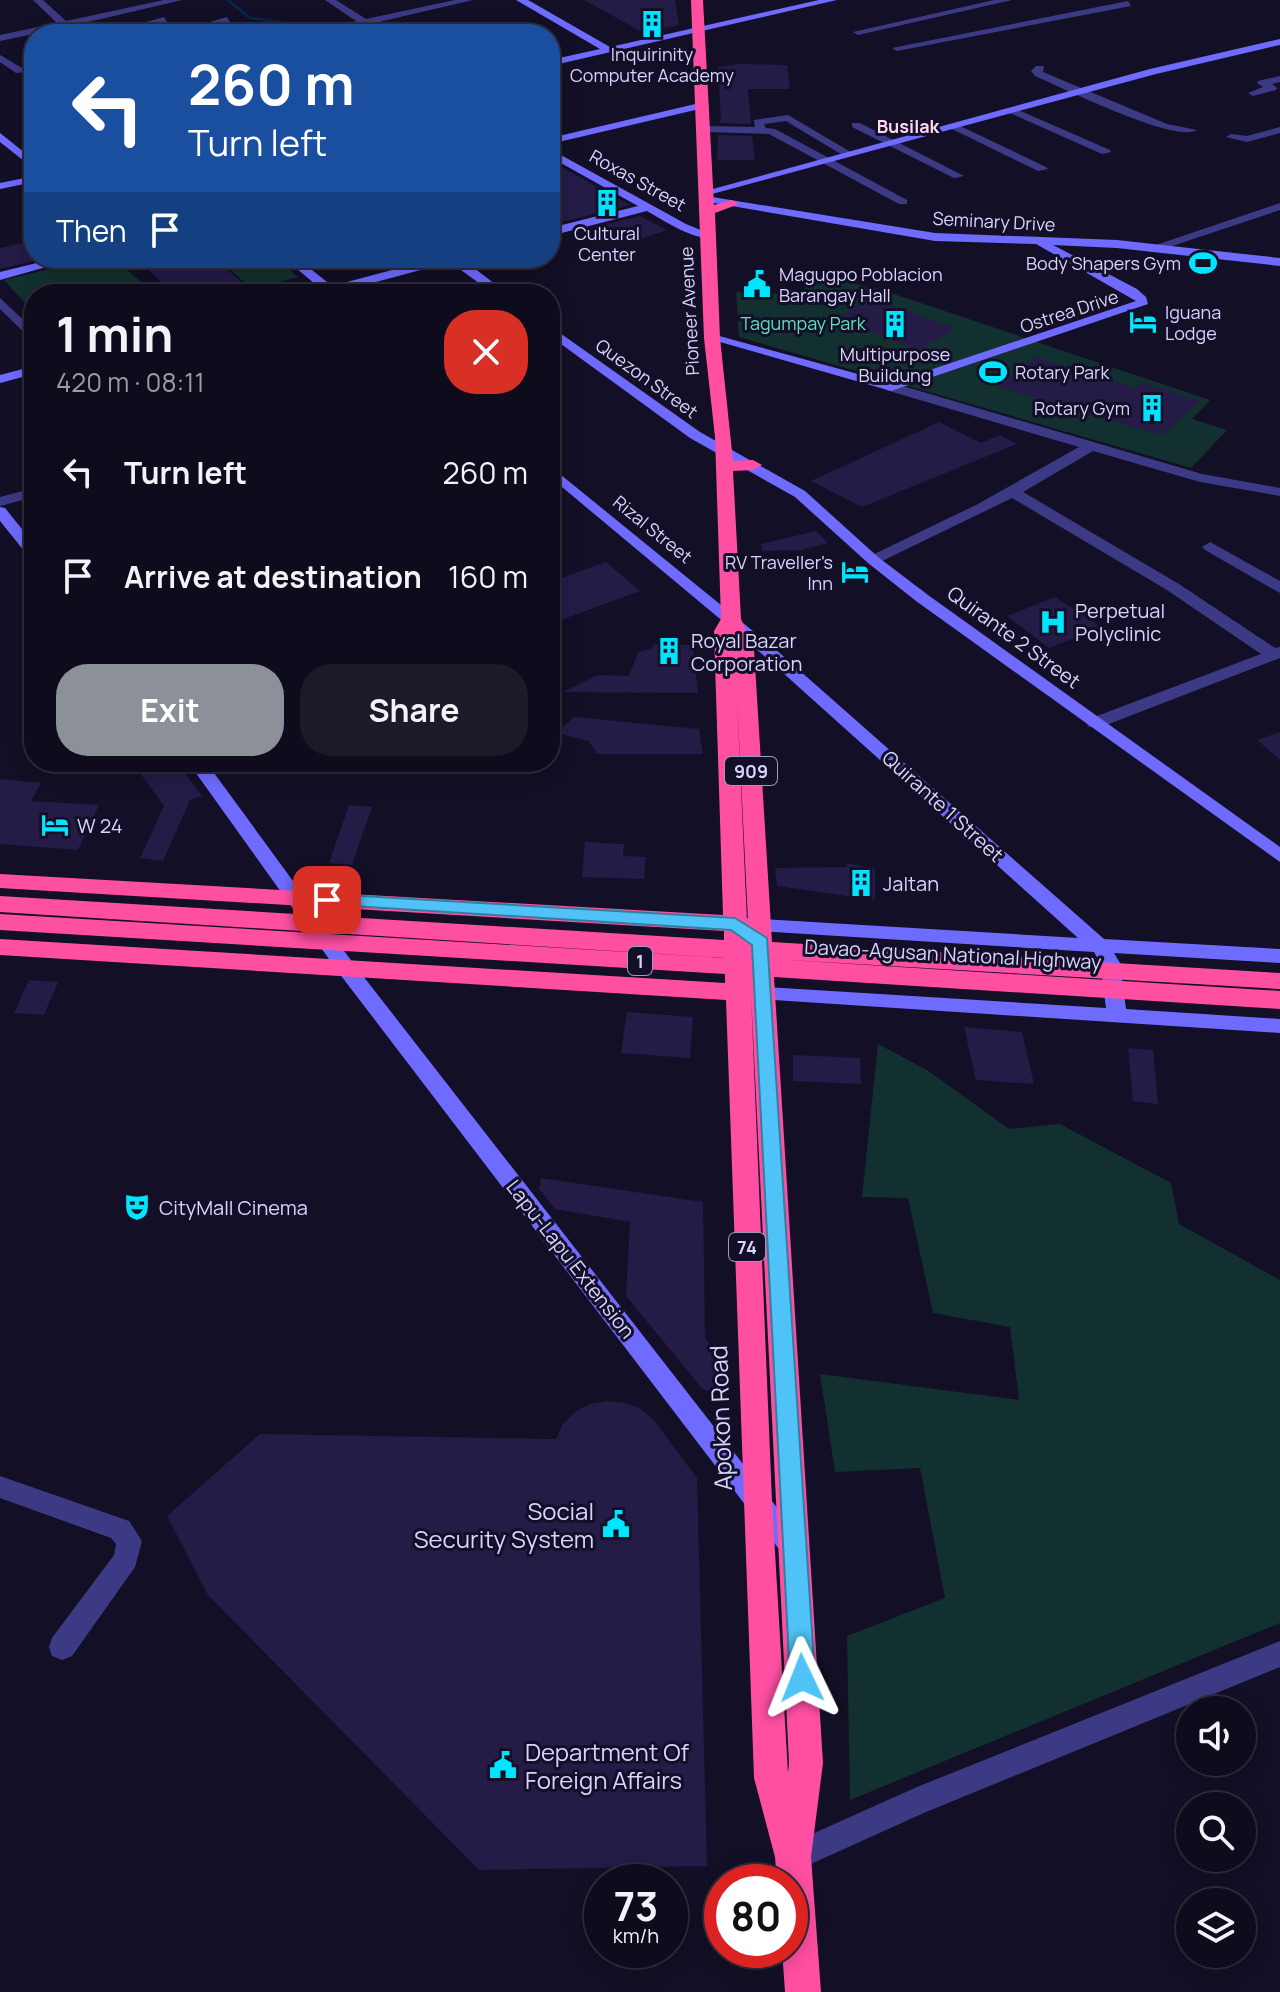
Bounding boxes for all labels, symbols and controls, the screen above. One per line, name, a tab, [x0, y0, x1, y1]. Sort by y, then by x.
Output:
building icon: Inquirinity Computer Academy	[637, 9, 667, 39]
place label: Inquirinity Computer Academy	[570, 42, 735, 87]
text: 260 m	[188, 45, 355, 122]
icon: left	[56, 56, 160, 160]
district label: Busilak	[877, 114, 941, 138]
text: Turn left	[188, 118, 327, 167]
street label: Roxas Street	[585, 144, 691, 216]
building icon: Cultural Center	[592, 188, 622, 218]
street label: Seminary Drive	[932, 206, 1056, 236]
icon: arrive	[143, 208, 187, 252]
text: Then	[56, 210, 127, 251]
place label: Cultural Center	[574, 221, 640, 266]
street label: Pioneer Avenue	[674, 246, 704, 376]
sports icon: Body Shapers Gym	[1188, 248, 1218, 278]
place label: Body Shapers Gym	[1026, 251, 1181, 275]
place label: Magugpo Poblacion Barangay Hall	[779, 262, 943, 307]
public building icon: Magugpo Poblacion Barangay Hall	[742, 269, 772, 299]
street label: Ostrea Drive	[1017, 284, 1121, 338]
place label: Iguana Lodge	[1165, 300, 1221, 345]
text: 1 min	[56, 301, 173, 366]
hotel icon: Iguana Lodge	[1128, 307, 1158, 337]
building icon: Multipurpose Buildung	[880, 309, 910, 339]
button: close	[444, 310, 528, 394]
park label: Tagumpay Park	[740, 311, 867, 335]
street label: Quezon Street	[591, 333, 703, 423]
place label: Multipurpose Buildung	[840, 342, 950, 387]
sports icon: Rotary Park	[978, 357, 1008, 387]
place label: Rotary Park	[1015, 360, 1111, 384]
text: 420 m · 08:11	[56, 364, 205, 400]
building icon: Rotary Gym	[1137, 393, 1167, 423]
place label: Rotary Gym	[1034, 396, 1130, 420]
icon: left	[56, 450, 100, 494]
text: Turn left	[124, 452, 247, 493]
text: 260 m	[443, 452, 528, 493]
street label: Rizal Street	[608, 490, 698, 568]
place label: RV Traveller's Inn	[725, 550, 833, 595]
icon: arrive	[56, 554, 100, 598]
text: Arrive at destination	[124, 556, 422, 597]
text: 160 m	[448, 556, 528, 597]
hotel icon: RV Traveller's Inn	[840, 557, 870, 587]
street label: Quirante 2 Street	[942, 580, 1086, 694]
place label: Perpetual Polyclinic	[1075, 597, 1165, 647]
hospital icon: Perpetual Polyclinic	[1038, 607, 1068, 637]
place label: Royal Bazar Corporation	[691, 627, 802, 677]
building icon: Royal Bazar Corporation	[654, 636, 684, 666]
button: Exit	[56, 664, 284, 756]
button: Share	[300, 664, 528, 756]
street label: Quirante 1 Street	[876, 744, 1010, 868]
road number: 909	[725, 757, 777, 785]
hotel icon: W 24	[40, 810, 70, 840]
place label: W 24	[77, 812, 123, 839]
pin	[293, 866, 361, 934]
building icon: Jaltan	[846, 868, 876, 898]
place label: Jaltan	[883, 870, 939, 897]
icon: arrive	[305, 878, 349, 922]
street label: Davao-Agusan National Highway	[804, 933, 1103, 975]
road number: 1	[628, 947, 652, 975]
street label: Lapu-Lapu Extension	[501, 1174, 641, 1344]
theatre icon: CityMall Cinema	[122, 1192, 152, 1222]
place label: CityMall Cinema	[159, 1194, 308, 1221]
road number: 74	[729, 1233, 765, 1261]
street label: Apokon Road	[701, 1345, 739, 1491]
place label: Social Security System	[414, 1494, 594, 1555]
public building icon: Social Security System	[601, 1509, 631, 1539]
position arrow	[760, 1636, 844, 1720]
map controls	[1176, 1696, 1256, 1968]
button: sound	[1176, 1696, 1256, 1776]
place label: Department Of Foreign Affairs	[525, 1735, 690, 1796]
public building icon: Department Of Foreign Affairs	[488, 1750, 518, 1780]
button: search	[1176, 1792, 1256, 1872]
speed limit sign: 80	[704, 1864, 808, 1968]
text: 73	[614, 1878, 658, 1933]
button: layers	[1176, 1888, 1256, 1968]
text: km/h	[613, 1922, 659, 1949]

